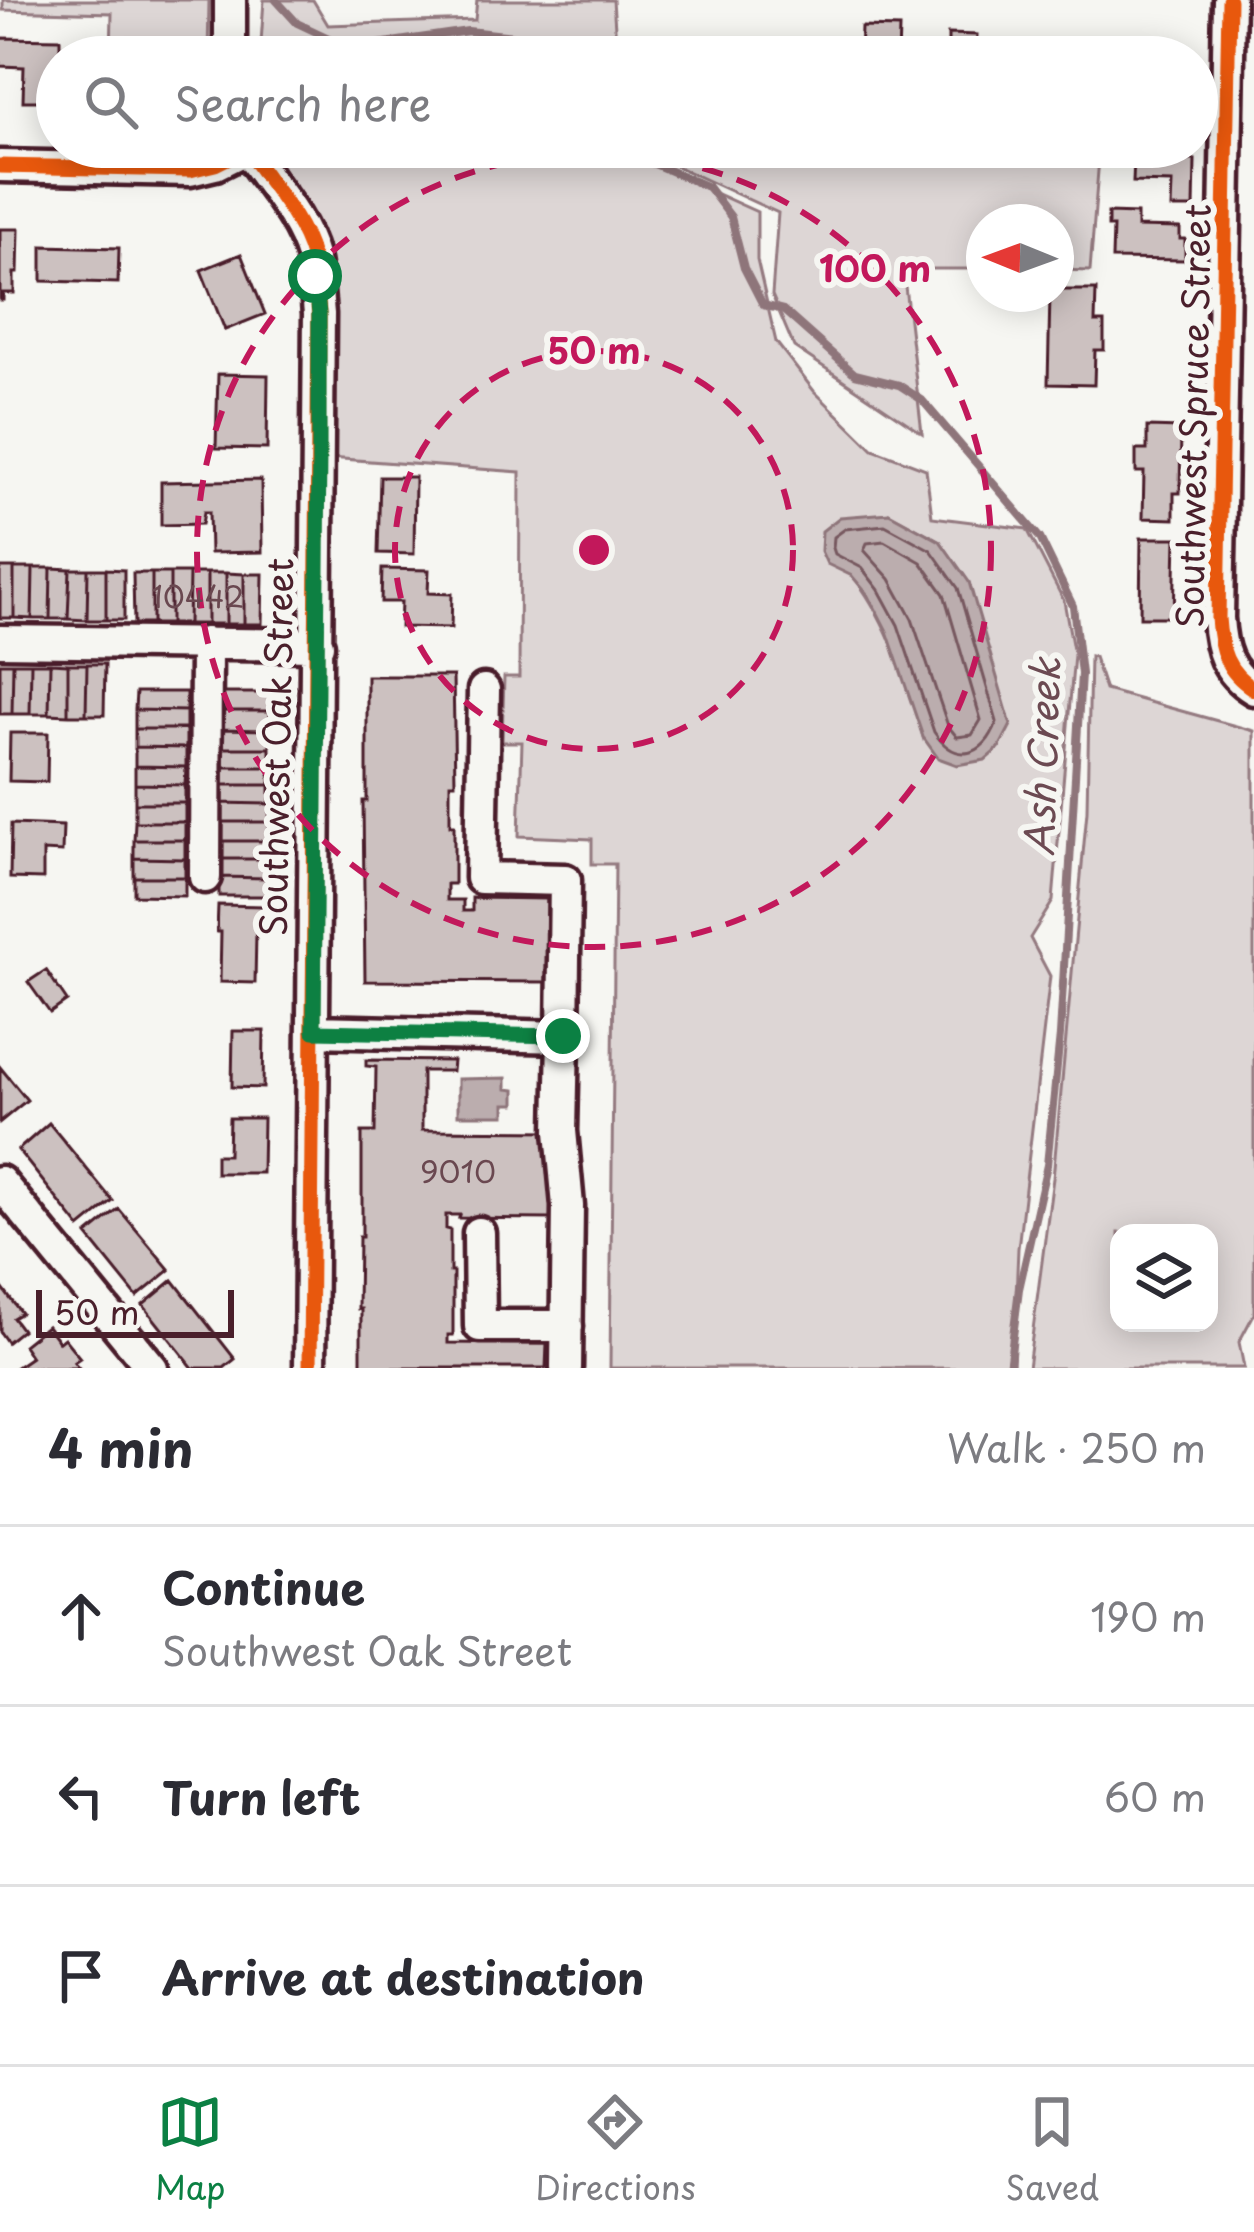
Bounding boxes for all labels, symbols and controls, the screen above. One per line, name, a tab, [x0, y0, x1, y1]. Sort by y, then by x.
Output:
search box	[36, 36, 1218, 168]
text: Search here	[174, 68, 431, 136]
icon: search	[78, 69, 144, 135]
street label: Southwest Spruce Street	[1161, 203, 1223, 629]
north arrow	[966, 204, 1074, 312]
text: 100 m	[819, 240, 931, 294]
route start	[288, 249, 342, 303]
text: 50 m	[547, 322, 641, 376]
centre of rings	[573, 529, 615, 571]
street label: Southwest Oak Street	[245, 557, 305, 937]
house number: 10442	[151, 573, 245, 618]
water label: Ash Creek	[1008, 655, 1074, 857]
route end	[536, 1009, 590, 1063]
house number: 9010	[420, 1148, 496, 1193]
map controls	[1110, 1224, 1218, 1332]
button: layers	[1110, 1224, 1218, 1332]
scale bar	[36, 1284, 234, 1337]
text: 50 m	[54, 1286, 140, 1336]
text: 4 min	[48, 1408, 193, 1485]
text: Walk · 250 m	[947, 1417, 1206, 1476]
text: Continue	[162, 1552, 365, 1620]
icon: ahead	[48, 1583, 114, 1649]
text: 190 m	[1090, 1586, 1206, 1645]
text: Southwest Oak Street	[162, 1620, 572, 1679]
text: Turn left	[162, 1762, 361, 1830]
icon: left	[48, 1763, 114, 1829]
text: 60 m	[1104, 1766, 1206, 1825]
text: Arrive at destination	[162, 1942, 645, 2010]
icon: arrive	[48, 1943, 114, 2009]
tab: Map	[155, 2089, 225, 2211]
tab: Directions	[535, 2089, 696, 2211]
tab: Saved	[1005, 2089, 1099, 2211]

